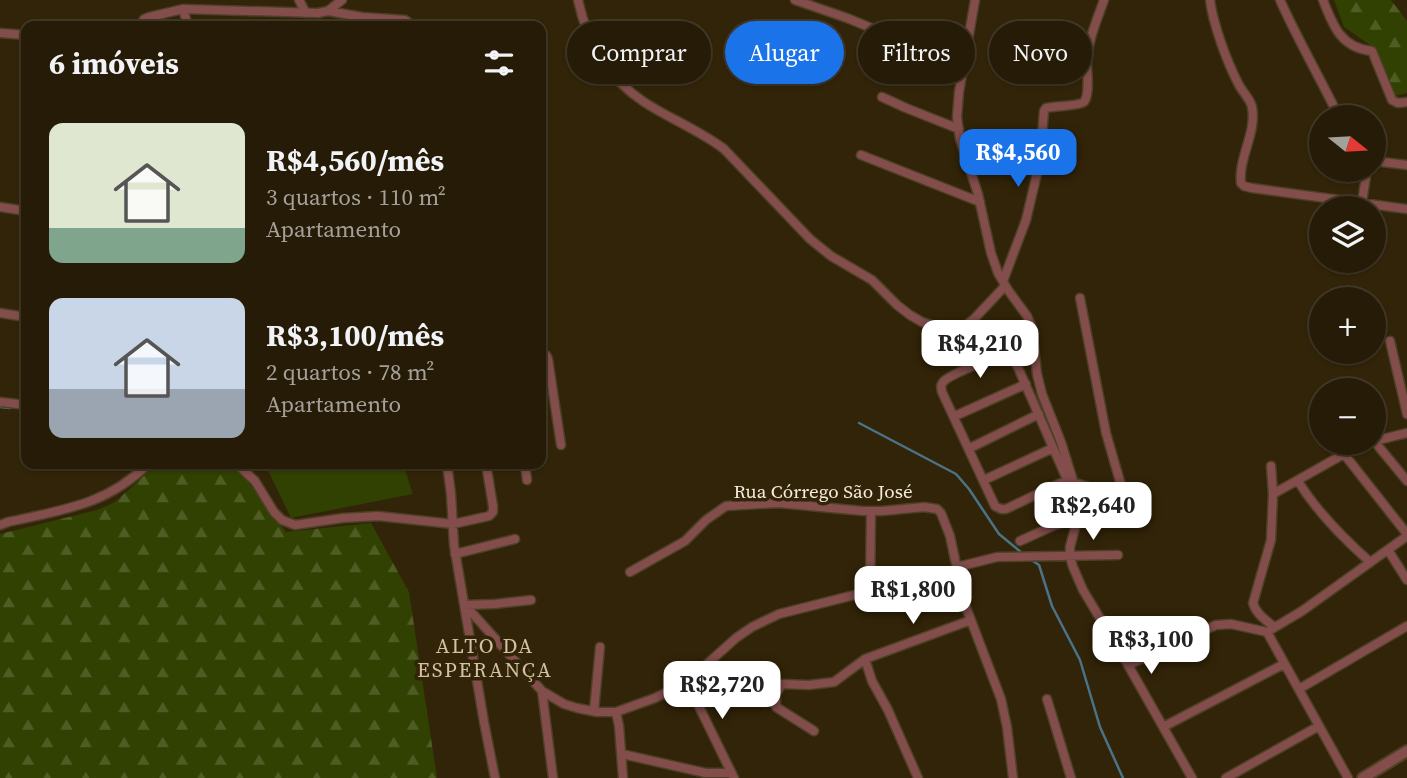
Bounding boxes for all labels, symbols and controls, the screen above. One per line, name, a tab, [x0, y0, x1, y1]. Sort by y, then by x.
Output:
chip: Comprar	[567, 21, 711, 84]
chip: Alugar	[725, 21, 844, 84]
chip: Filtros	[858, 21, 975, 84]
chip: Novo	[989, 21, 1092, 84]
text: 6 imóveis	[49, 43, 179, 84]
icon: filters	[480, 44, 518, 82]
north arrow	[1309, 105, 1386, 182]
map controls	[1309, 105, 1386, 455]
pin: R$4,560	[953, 130, 1083, 189]
text: R$4,560	[976, 136, 1060, 168]
text: R$4,560/mês	[266, 140, 444, 181]
icon: home	[105, 151, 189, 235]
text: 3 quartos · 110 m²	[266, 181, 446, 213]
button: layers	[1309, 196, 1386, 273]
text: Apartamento	[266, 213, 401, 245]
button: +	[1309, 287, 1386, 364]
text: R$3,100/mês	[266, 315, 444, 356]
pin: R$4,210	[915, 320, 1045, 380]
icon: home	[105, 326, 189, 410]
text: R$4,210	[938, 327, 1022, 359]
text: 2 quartos · 78 m²	[266, 356, 435, 388]
button: −	[1309, 378, 1386, 455]
text: Apartamento	[266, 388, 401, 420]
street label: Rua Córrego São José	[733, 478, 913, 504]
pin: R$2,640	[1028, 482, 1158, 542]
text: R$2,640	[1051, 489, 1135, 521]
pin: R$1,800	[848, 566, 978, 626]
text: R$1,800	[871, 573, 955, 605]
pin: R$3,100	[1086, 616, 1216, 676]
text: R$3,100	[1109, 623, 1193, 655]
district label: ALTO DA ESPERANÇA	[417, 631, 553, 684]
pin: R$2,720	[657, 662, 787, 721]
text: R$2,720	[680, 668, 764, 700]

